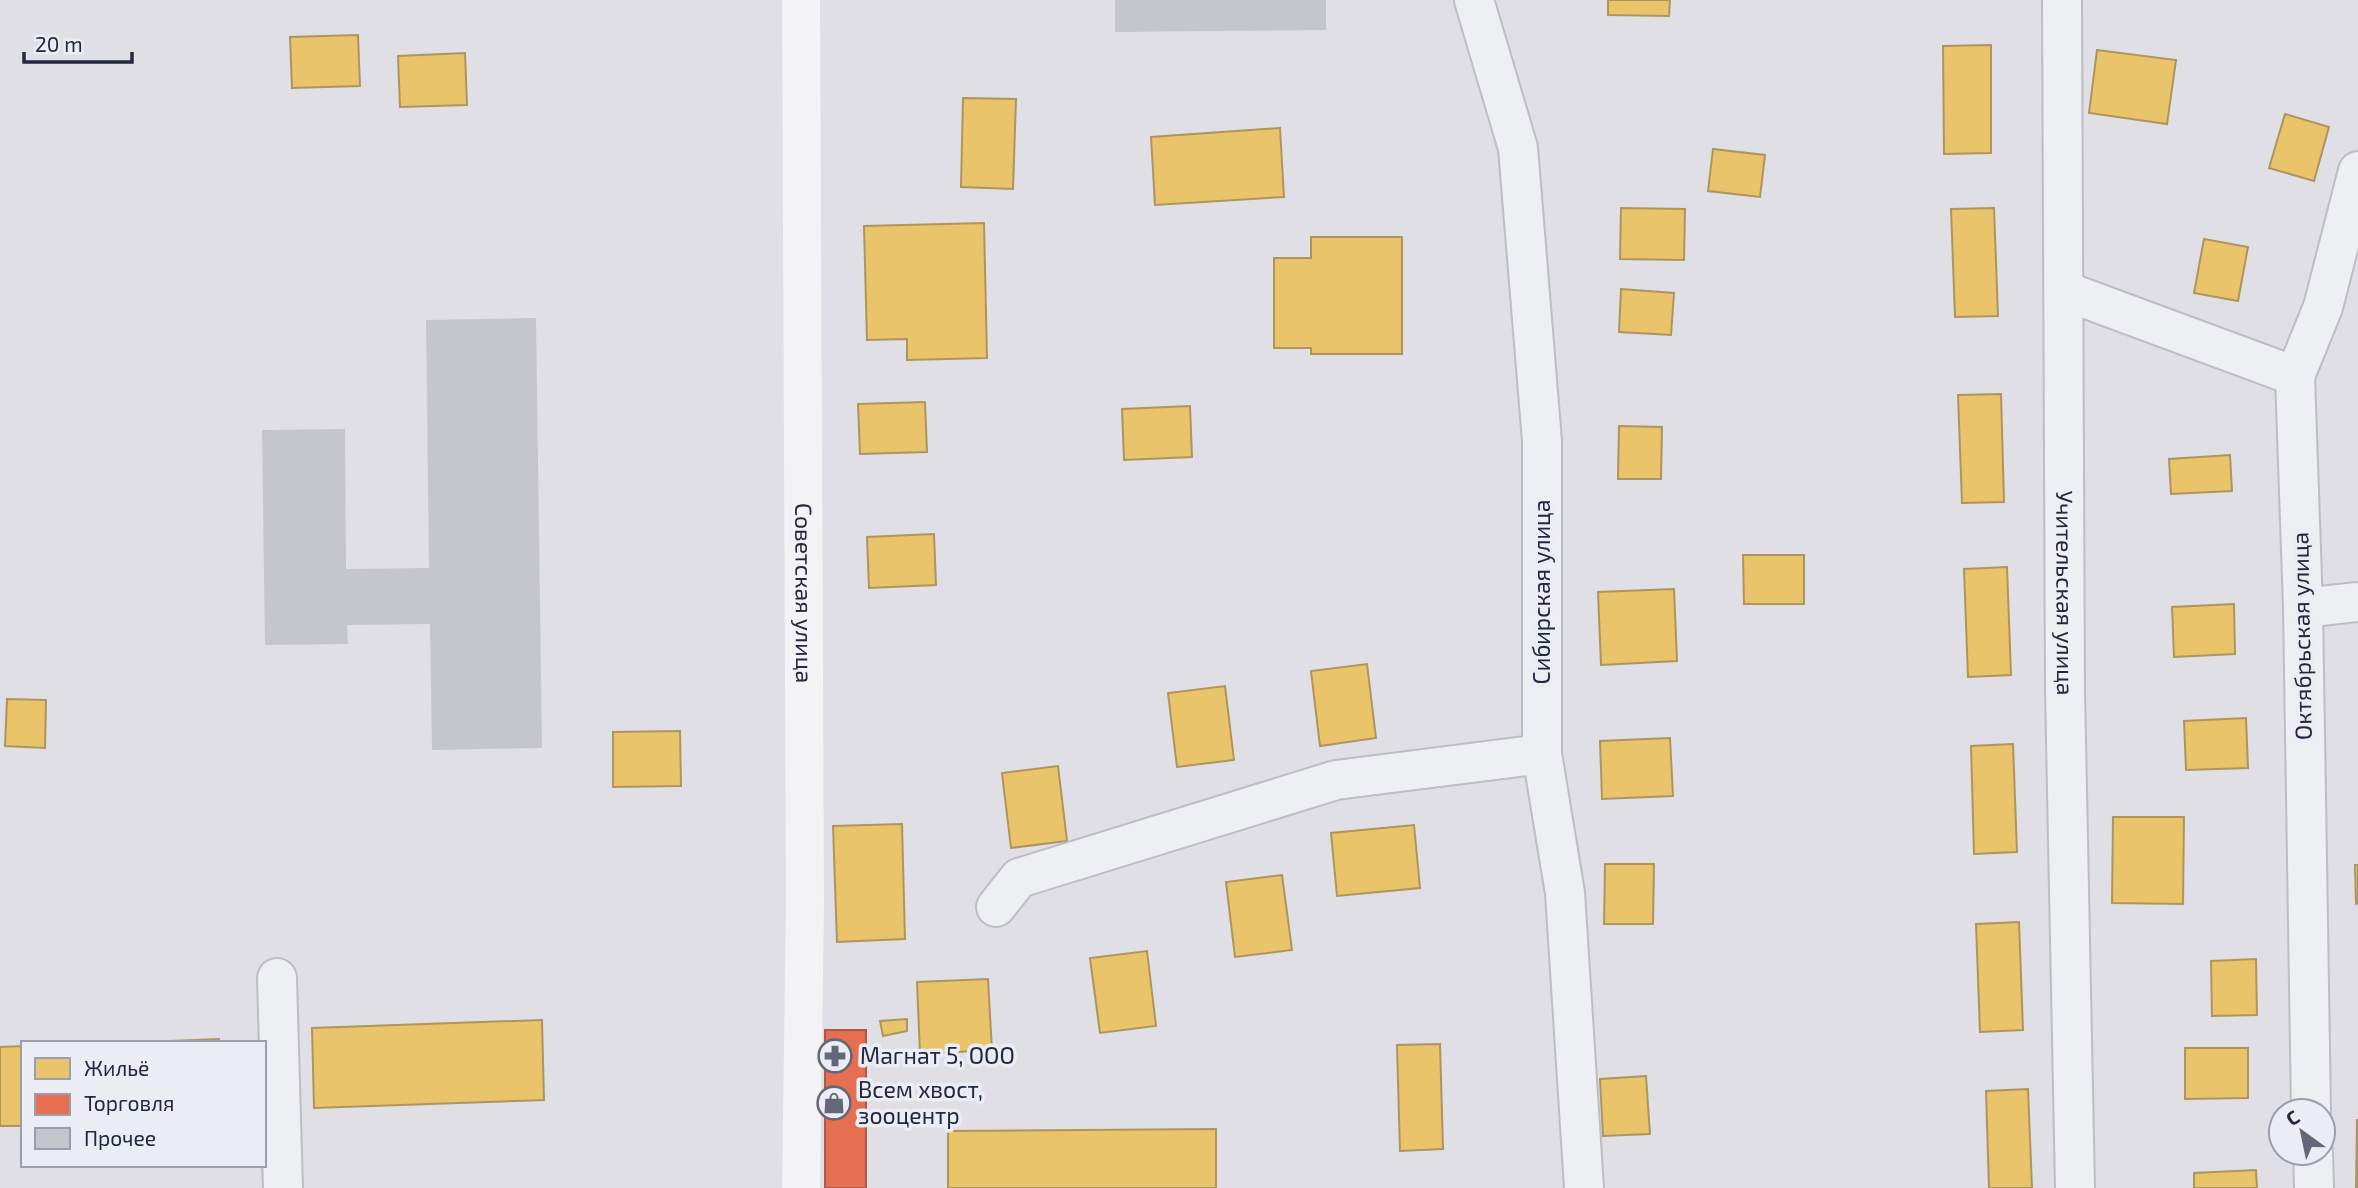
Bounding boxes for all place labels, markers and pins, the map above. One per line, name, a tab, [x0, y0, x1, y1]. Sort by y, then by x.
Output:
pharmacy icon: Магнат 5, ООО	[816, 1037, 854, 1075]
place label: Магнат 5, ООО	[860, 1041, 1015, 1069]
place label: Всем хвост, зооцентр	[858, 1075, 983, 1129]
shop icon: Всем хвост, зооцентр	[815, 1084, 853, 1122]

